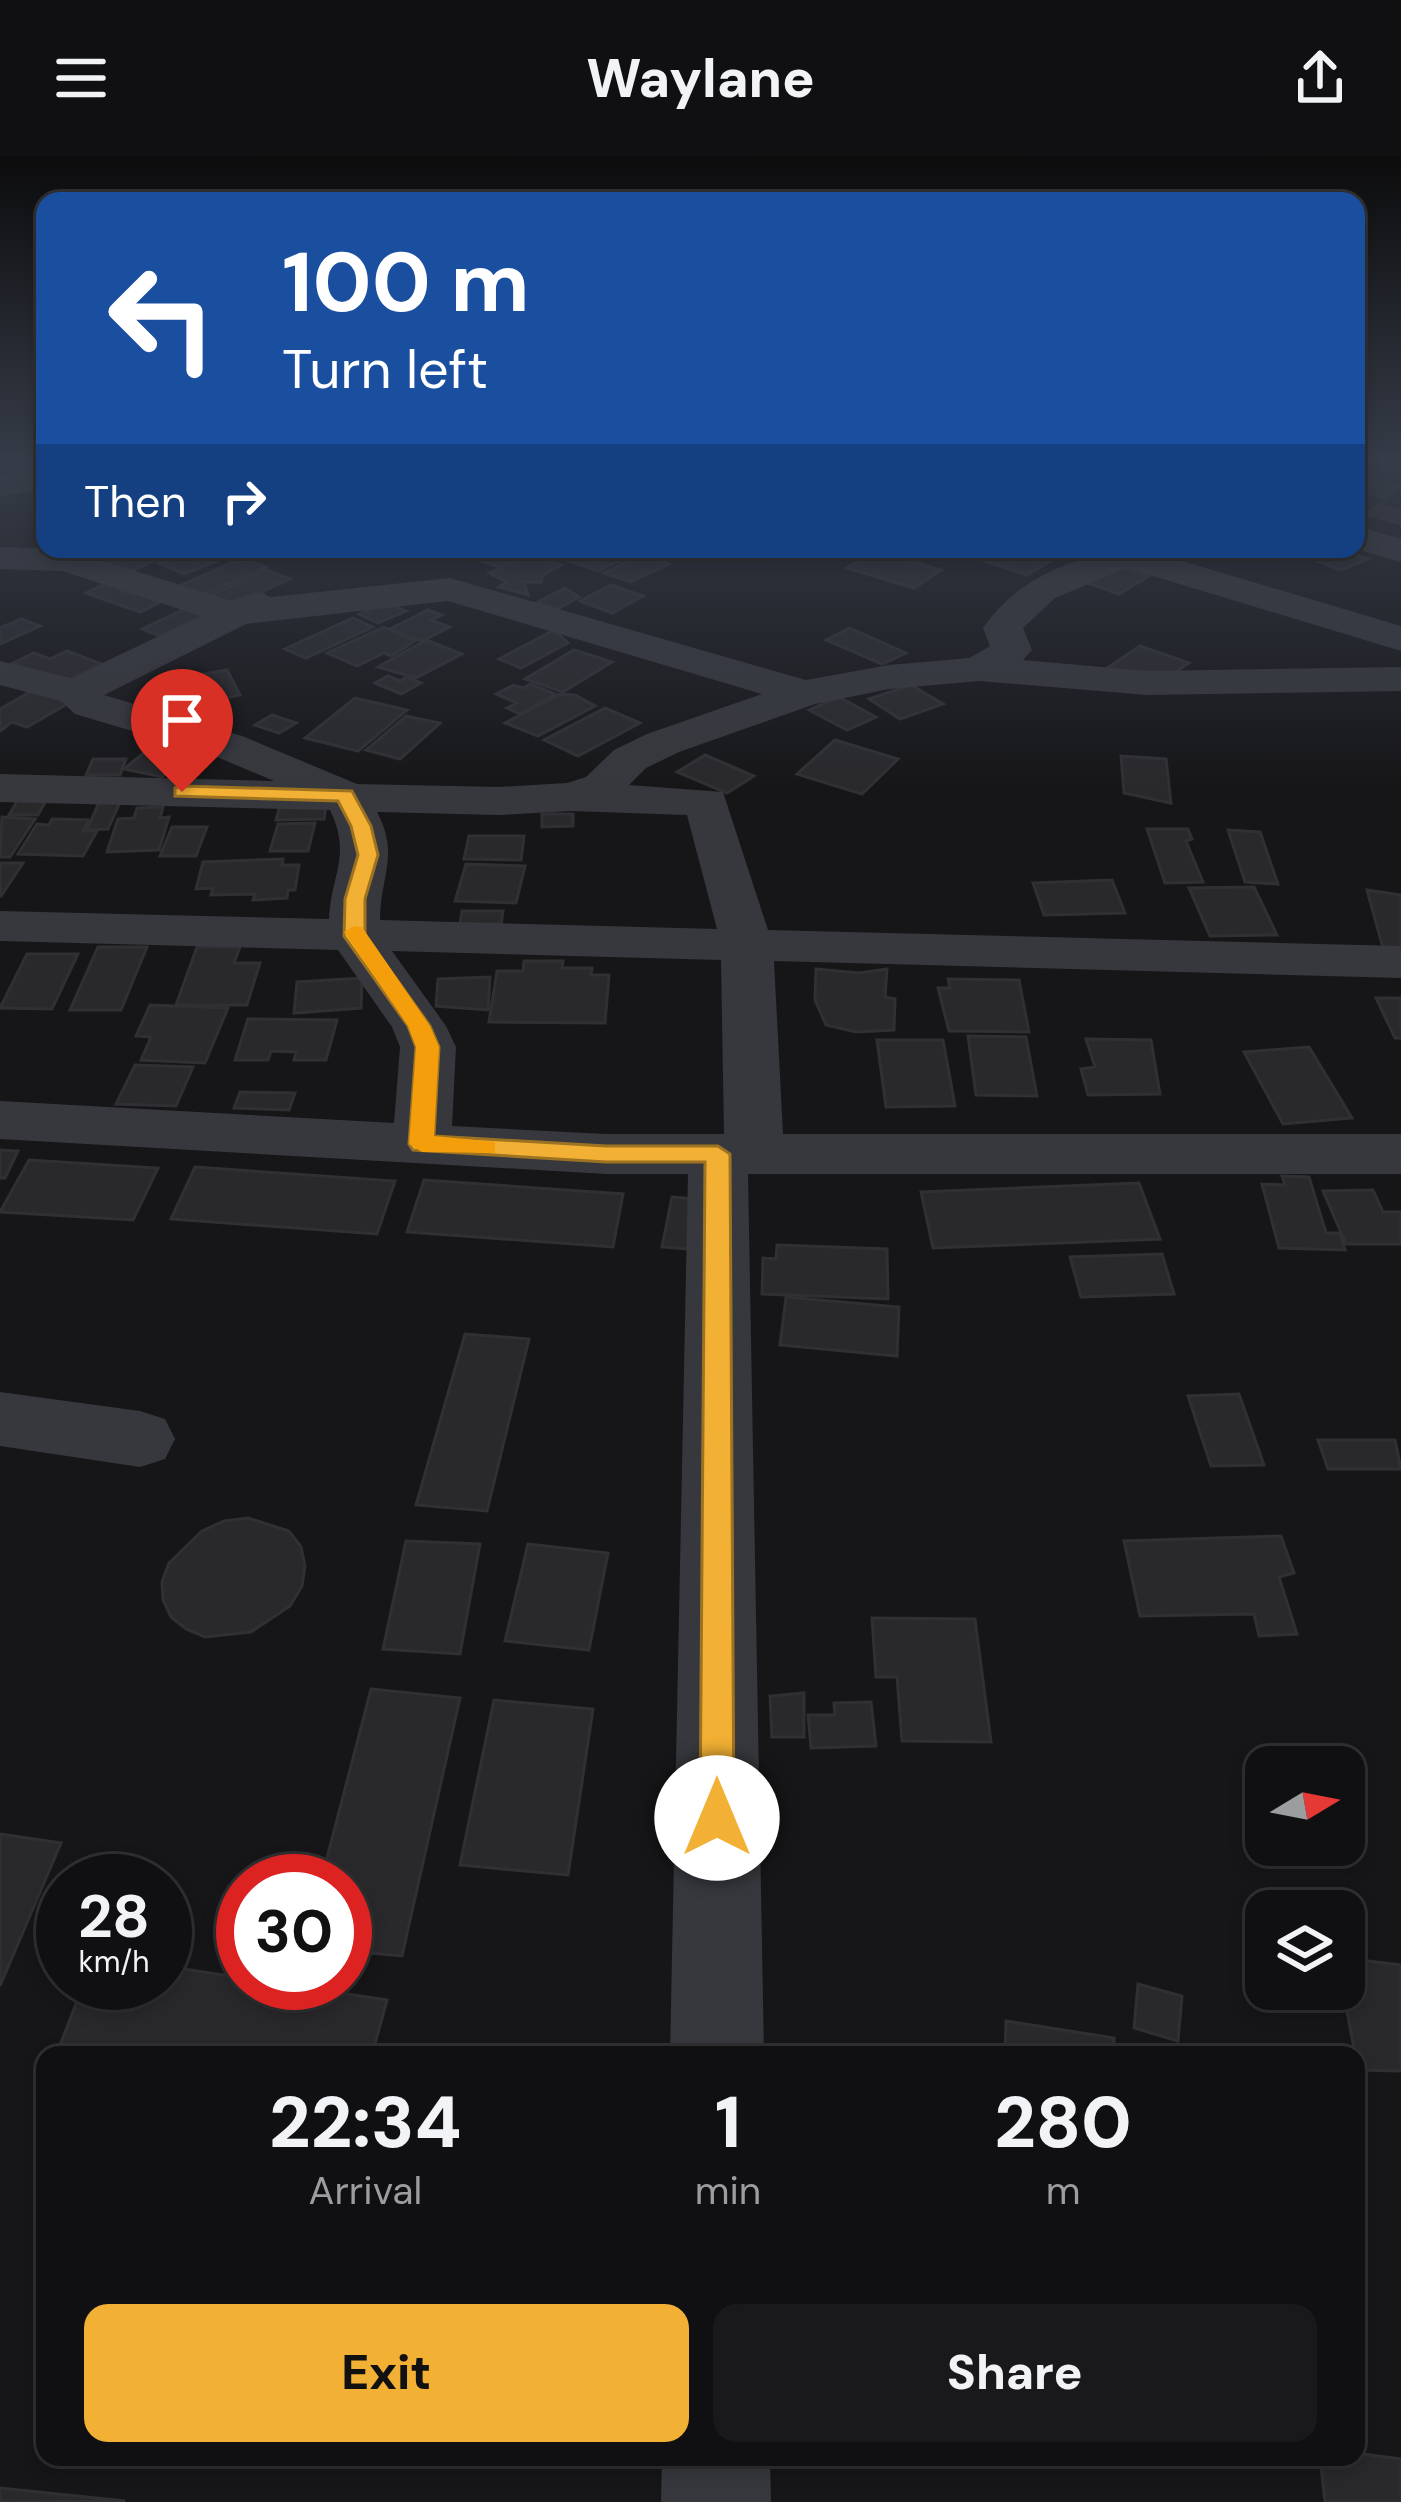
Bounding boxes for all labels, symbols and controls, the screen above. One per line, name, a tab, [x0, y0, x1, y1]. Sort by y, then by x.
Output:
text: Waylane	[586, 43, 815, 114]
icon: menu	[48, 45, 114, 111]
icon: share	[1287, 45, 1353, 111]
text: 100 m	[282, 228, 530, 337]
icon: left	[84, 240, 240, 396]
text: Turn left	[282, 334, 488, 405]
icon: right	[211, 468, 277, 534]
text: Then	[84, 472, 187, 531]
pin	[131, 669, 233, 792]
icon: arrive	[149, 687, 215, 753]
north arrow	[1245, 1746, 1365, 1866]
map controls	[1245, 1746, 1365, 2010]
position arrow	[654, 1755, 780, 1881]
speed limit sign: 30	[216, 1854, 372, 2010]
text: 28	[78, 1877, 150, 1956]
button: layers	[1245, 1890, 1365, 2010]
text: km/h	[79, 1942, 149, 1981]
text: 22:34	[269, 2076, 462, 2169]
text: 1	[715, 2076, 741, 2169]
text: 280	[994, 2076, 1132, 2169]
text: Arrival	[309, 2165, 422, 2216]
text: min	[695, 2165, 761, 2216]
text: m	[1046, 2165, 1080, 2216]
button: Exit	[84, 2304, 689, 2442]
button: Share	[713, 2304, 1317, 2442]

